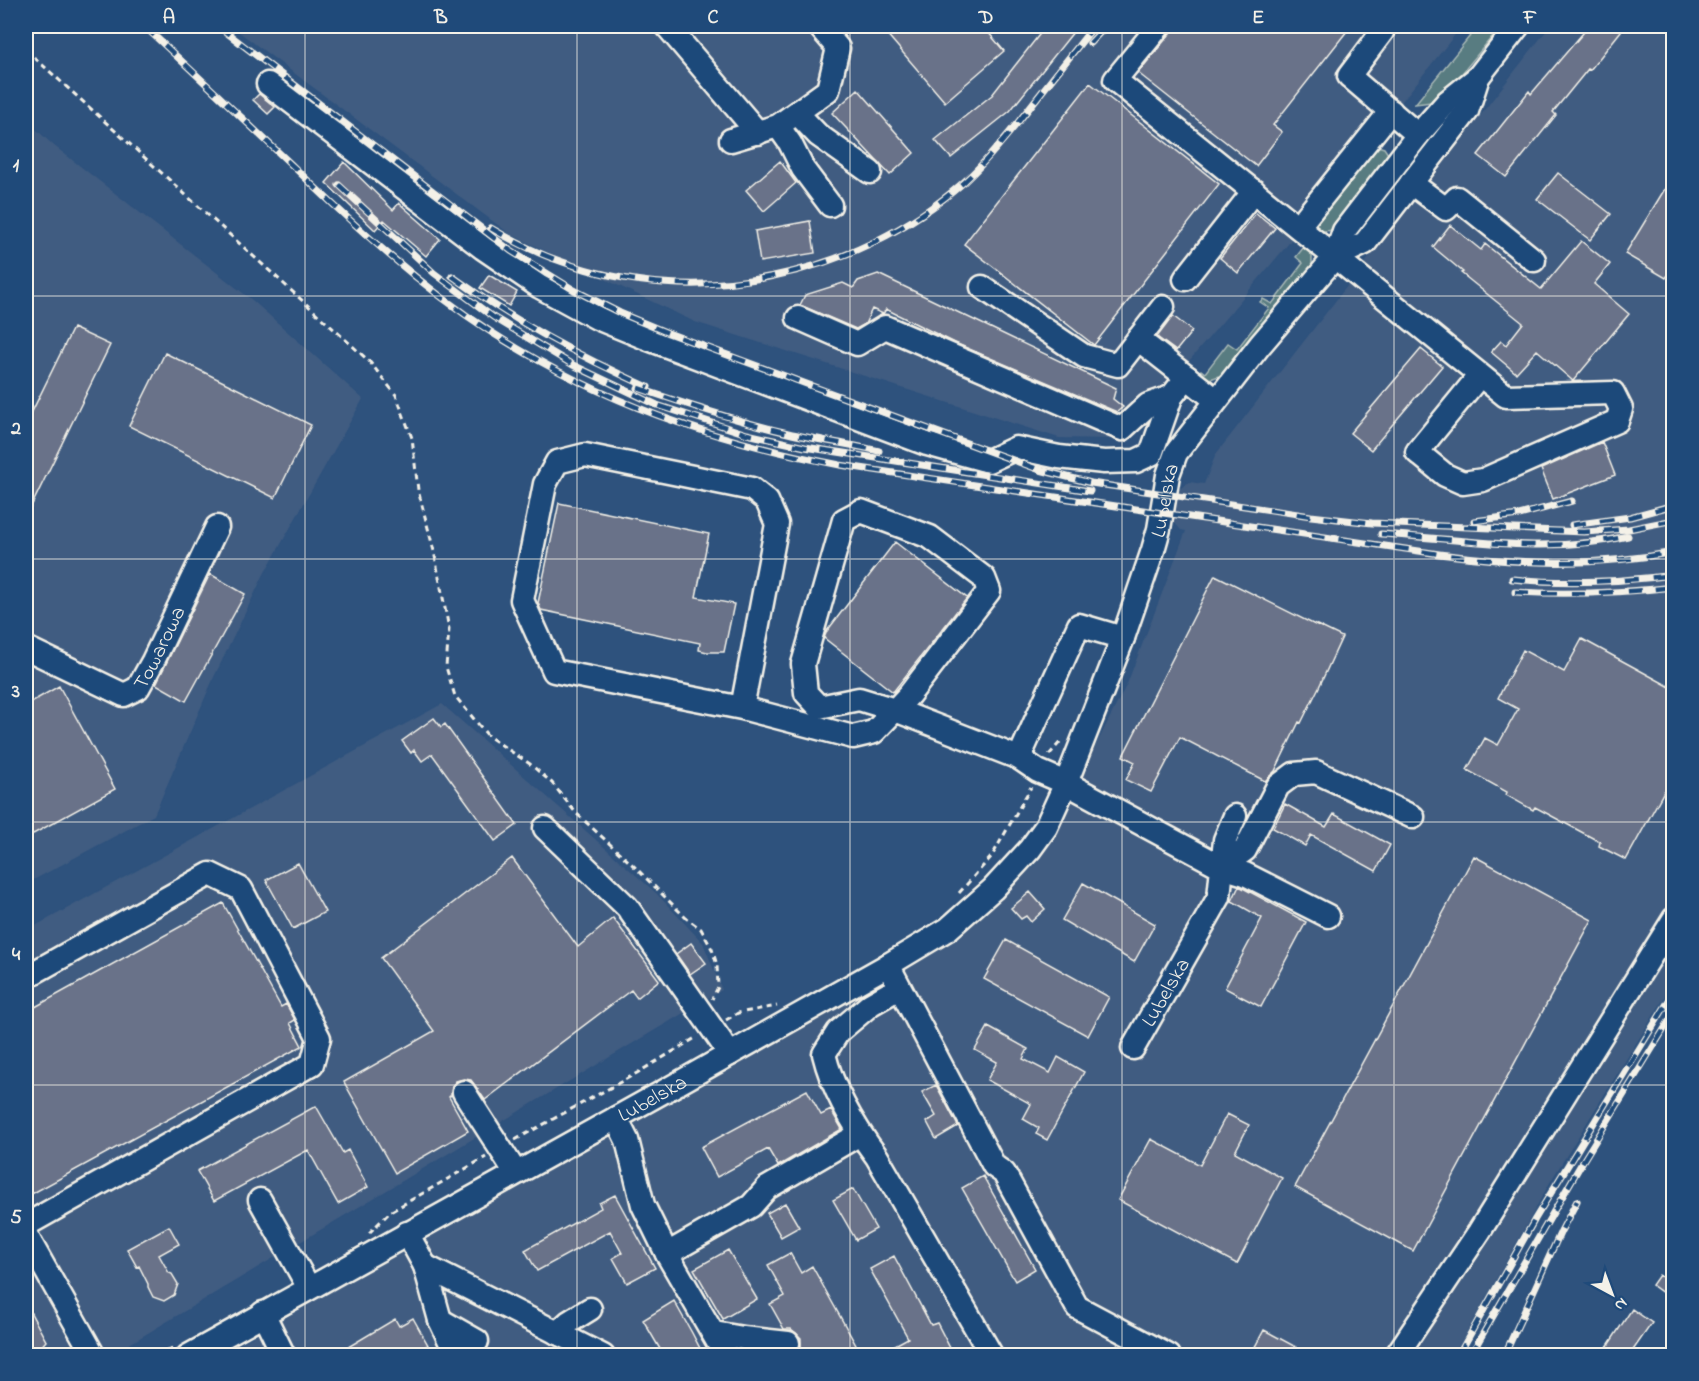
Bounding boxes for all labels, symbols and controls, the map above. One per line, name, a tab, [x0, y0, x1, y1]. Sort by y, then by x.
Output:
text: A	[163, 4, 175, 33]
text: B	[433, 4, 448, 33]
text: C	[708, 4, 719, 33]
text: D	[978, 4, 993, 33]
text: E	[1252, 4, 1264, 33]
text: F	[1523, 4, 1537, 33]
text: 1	[13, 152, 20, 181]
text: 2	[10, 415, 21, 444]
street label: Lubelska	[1144, 459, 1188, 541]
street label: Towarowa	[127, 602, 194, 696]
text: 3	[11, 678, 20, 707]
text: 4	[12, 941, 21, 970]
street label: Lubelska	[1135, 953, 1198, 1033]
street label: Lubelska	[613, 1068, 693, 1131]
text: 5	[10, 1204, 22, 1233]
north arrow	[1582, 1264, 1642, 1324]
text: N	[1608, 1291, 1632, 1317]

